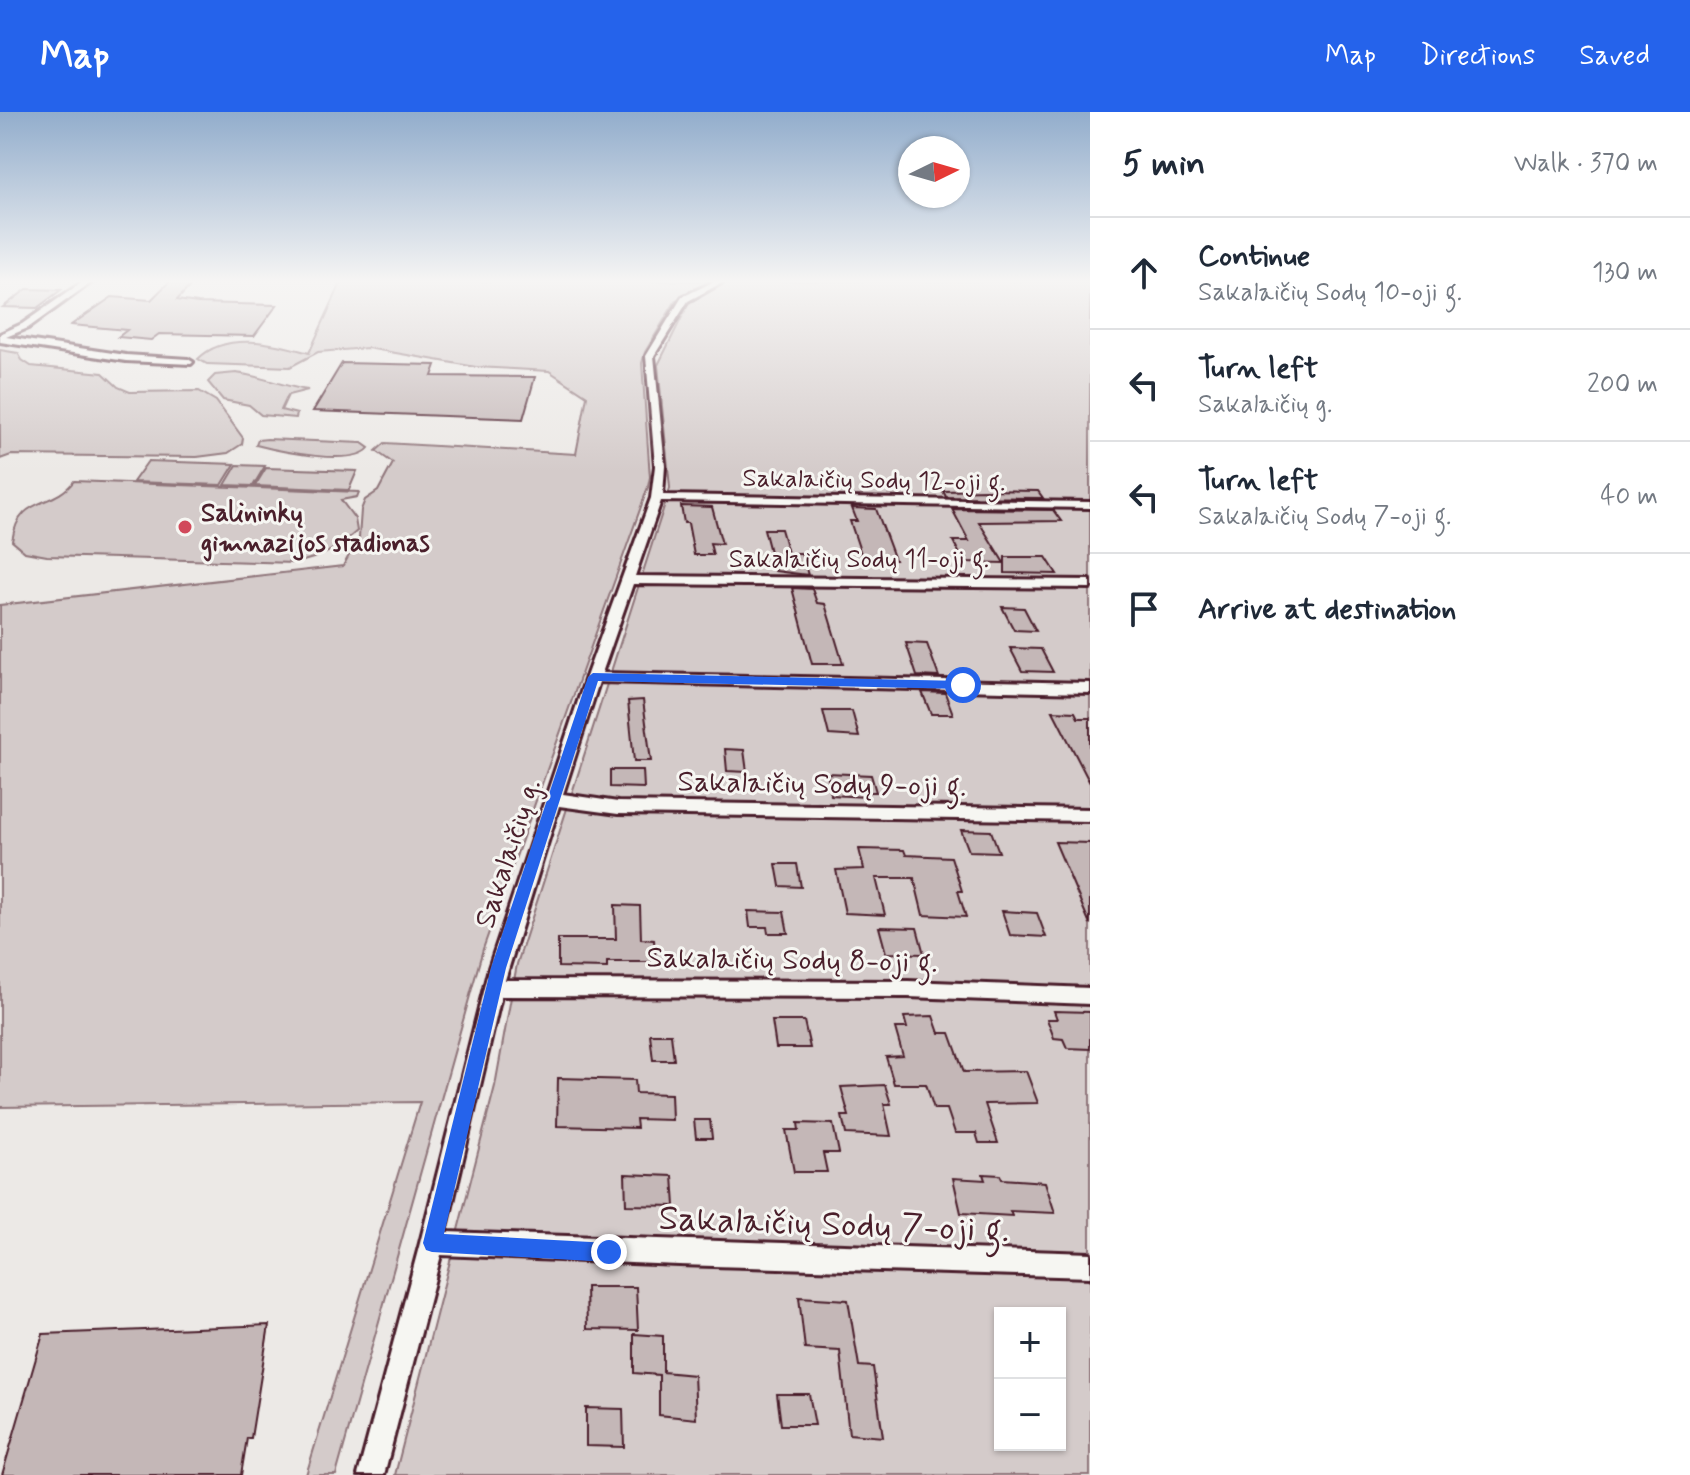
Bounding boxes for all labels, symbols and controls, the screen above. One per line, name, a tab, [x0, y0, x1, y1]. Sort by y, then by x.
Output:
text: Map	[40, 32, 110, 81]
text: Map	[1325, 38, 1376, 75]
text: Directions	[1420, 38, 1535, 75]
text: Saved	[1579, 38, 1650, 75]
north arrow	[898, 136, 970, 208]
text: 5 min	[1122, 142, 1205, 187]
text: Walk · 370 m	[1514, 147, 1658, 181]
text: Continue	[1198, 237, 1310, 276]
icon: ahead	[1122, 251, 1166, 295]
text: 130 m	[1592, 256, 1658, 290]
text: Sakalaičių Sodų 10-oji g.	[1198, 276, 1462, 310]
text: Turn left	[1198, 349, 1318, 388]
icon: left	[1122, 363, 1166, 407]
text: 200 m	[1587, 368, 1658, 402]
text: Sakalaičių g.	[1198, 388, 1332, 422]
text: Turn left	[1198, 461, 1318, 500]
street label: Sakalaičių Sodų 12-oji g.	[742, 462, 1006, 503]
icon: left	[1122, 475, 1166, 519]
text: 40 m	[1600, 480, 1658, 514]
place label: Salininkų gimnazijos stadionas	[201, 497, 430, 562]
text: Sakalaičių Sodų 7-oji g.	[1198, 500, 1452, 534]
marker: Salininkų gimnazijos stadionas	[176, 518, 194, 536]
street label: Sakalaičių Sodų 11-oji g.	[729, 543, 989, 580]
icon: arrive	[1122, 587, 1166, 631]
text: Arrive at destination	[1198, 590, 1456, 629]
route start	[945, 667, 981, 703]
street label: Sakalaičių Sodų 9-oji g.	[677, 762, 967, 810]
street label: Sakalaičių g.	[466, 774, 551, 933]
street label: Sakalaičių Sodų 8-oji g.	[646, 938, 938, 986]
street label: Sakalaičių Sodų 7-oji g.	[658, 1196, 1010, 1258]
route end	[591, 1234, 627, 1270]
map controls	[994, 1307, 1066, 1451]
button: +	[994, 1307, 1066, 1379]
button: −	[994, 1379, 1066, 1451]

